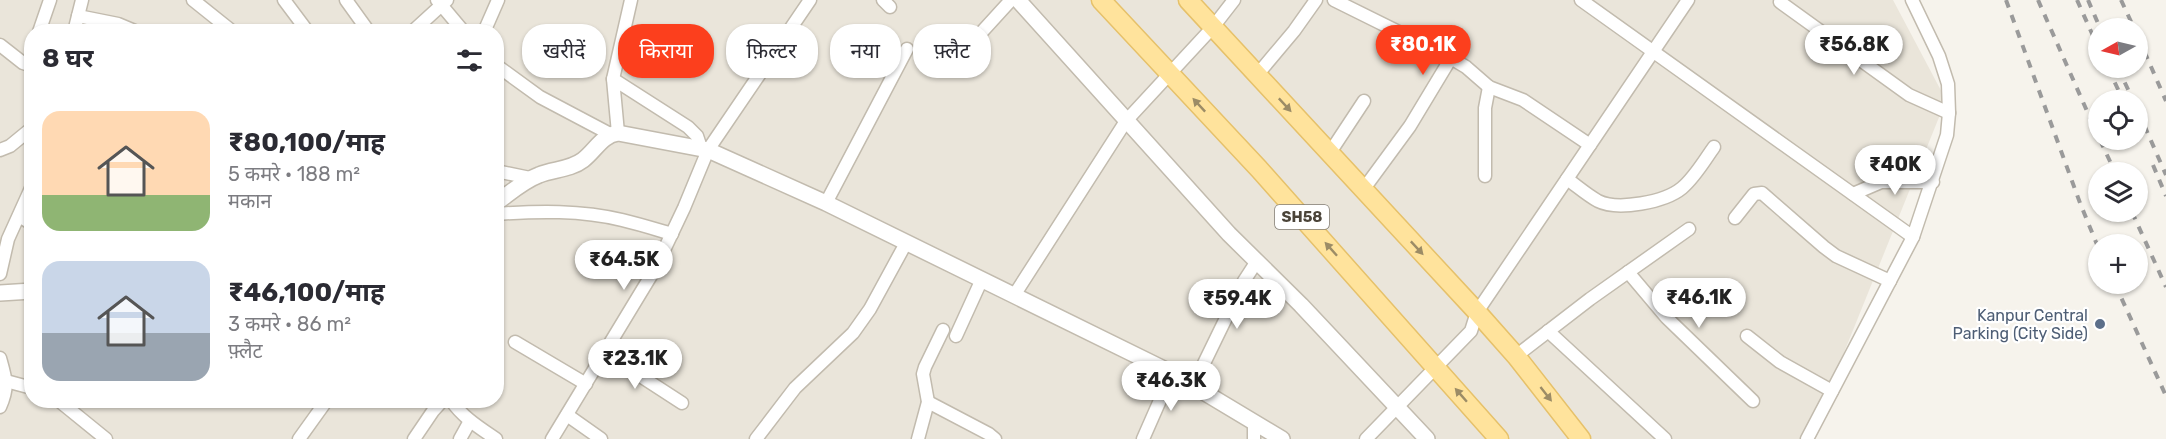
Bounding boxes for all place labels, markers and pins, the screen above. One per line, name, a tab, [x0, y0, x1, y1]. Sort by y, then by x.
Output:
pin: ₹80.1K	[1374, 25, 1472, 76]
pin: ₹56.8K	[1805, 25, 1903, 76]
pin: ₹40K	[1859, 145, 1931, 196]
pin: ₹64.5K	[575, 240, 673, 291]
pin: ₹46.1K	[1650, 278, 1748, 329]
pin: ₹59.4K	[1188, 279, 1286, 330]
place label: Kanpur Central Parking (City Side)	[1953, 306, 2088, 343]
marker: Kanpur Central Parking (City Side)	[2093, 317, 2107, 331]
pin: ₹23.1K	[586, 339, 684, 390]
pin: ₹46.3K	[1122, 361, 1220, 412]

